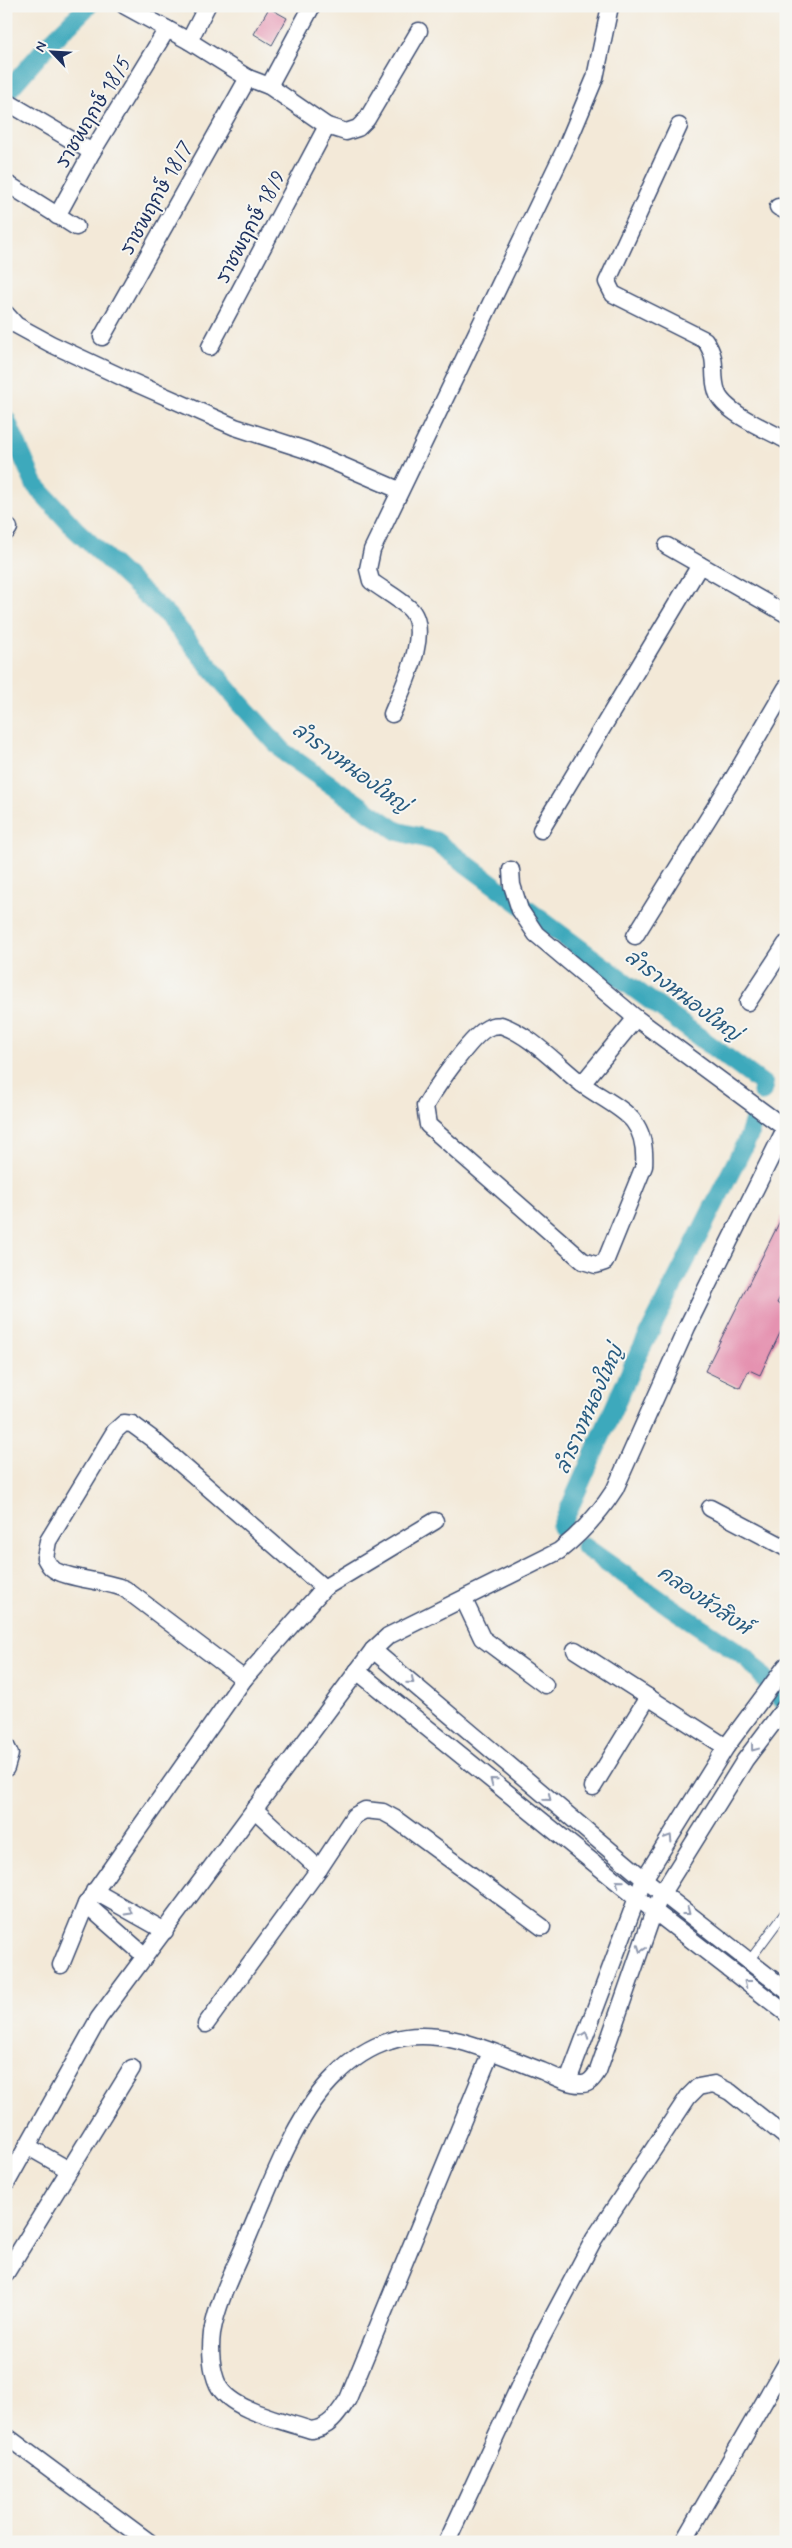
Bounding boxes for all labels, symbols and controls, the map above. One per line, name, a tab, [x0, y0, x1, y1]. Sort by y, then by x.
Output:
north arrow	[28, 28, 78, 78]
text: N	[31, 39, 51, 55]
street label: ราชพฤกษ์ 18/5	[50, 51, 137, 173]
street label: ราชพฤกษ์ 18/7	[114, 136, 199, 259]
street label: ราชพฤกษ์ 18/9	[210, 166, 291, 288]
water label: ลำรางหนองใหญ่	[286, 716, 418, 822]
water label: ลำรางหนองใหญ่	[619, 943, 749, 1051]
water label: ลำรางหนองใหญ่	[549, 1337, 632, 1478]
water label: คลองหัวสิงห์	[652, 1559, 760, 1644]
one-way arrow	[405, 1676, 414, 1685]
one-way arrow	[752, 1742, 760, 1751]
one-way arrow	[490, 1779, 499, 1787]
one-way arrow	[542, 1792, 551, 1800]
one-way arrow	[663, 1835, 672, 1844]
one-way arrow	[616, 1881, 625, 1889]
one-way arrow	[124, 1905, 133, 1915]
one-way arrow	[681, 1907, 690, 1915]
one-way arrow	[637, 1945, 647, 1953]
one-way arrow	[744, 1981, 753, 1989]
one-way arrow	[579, 2032, 589, 2040]

